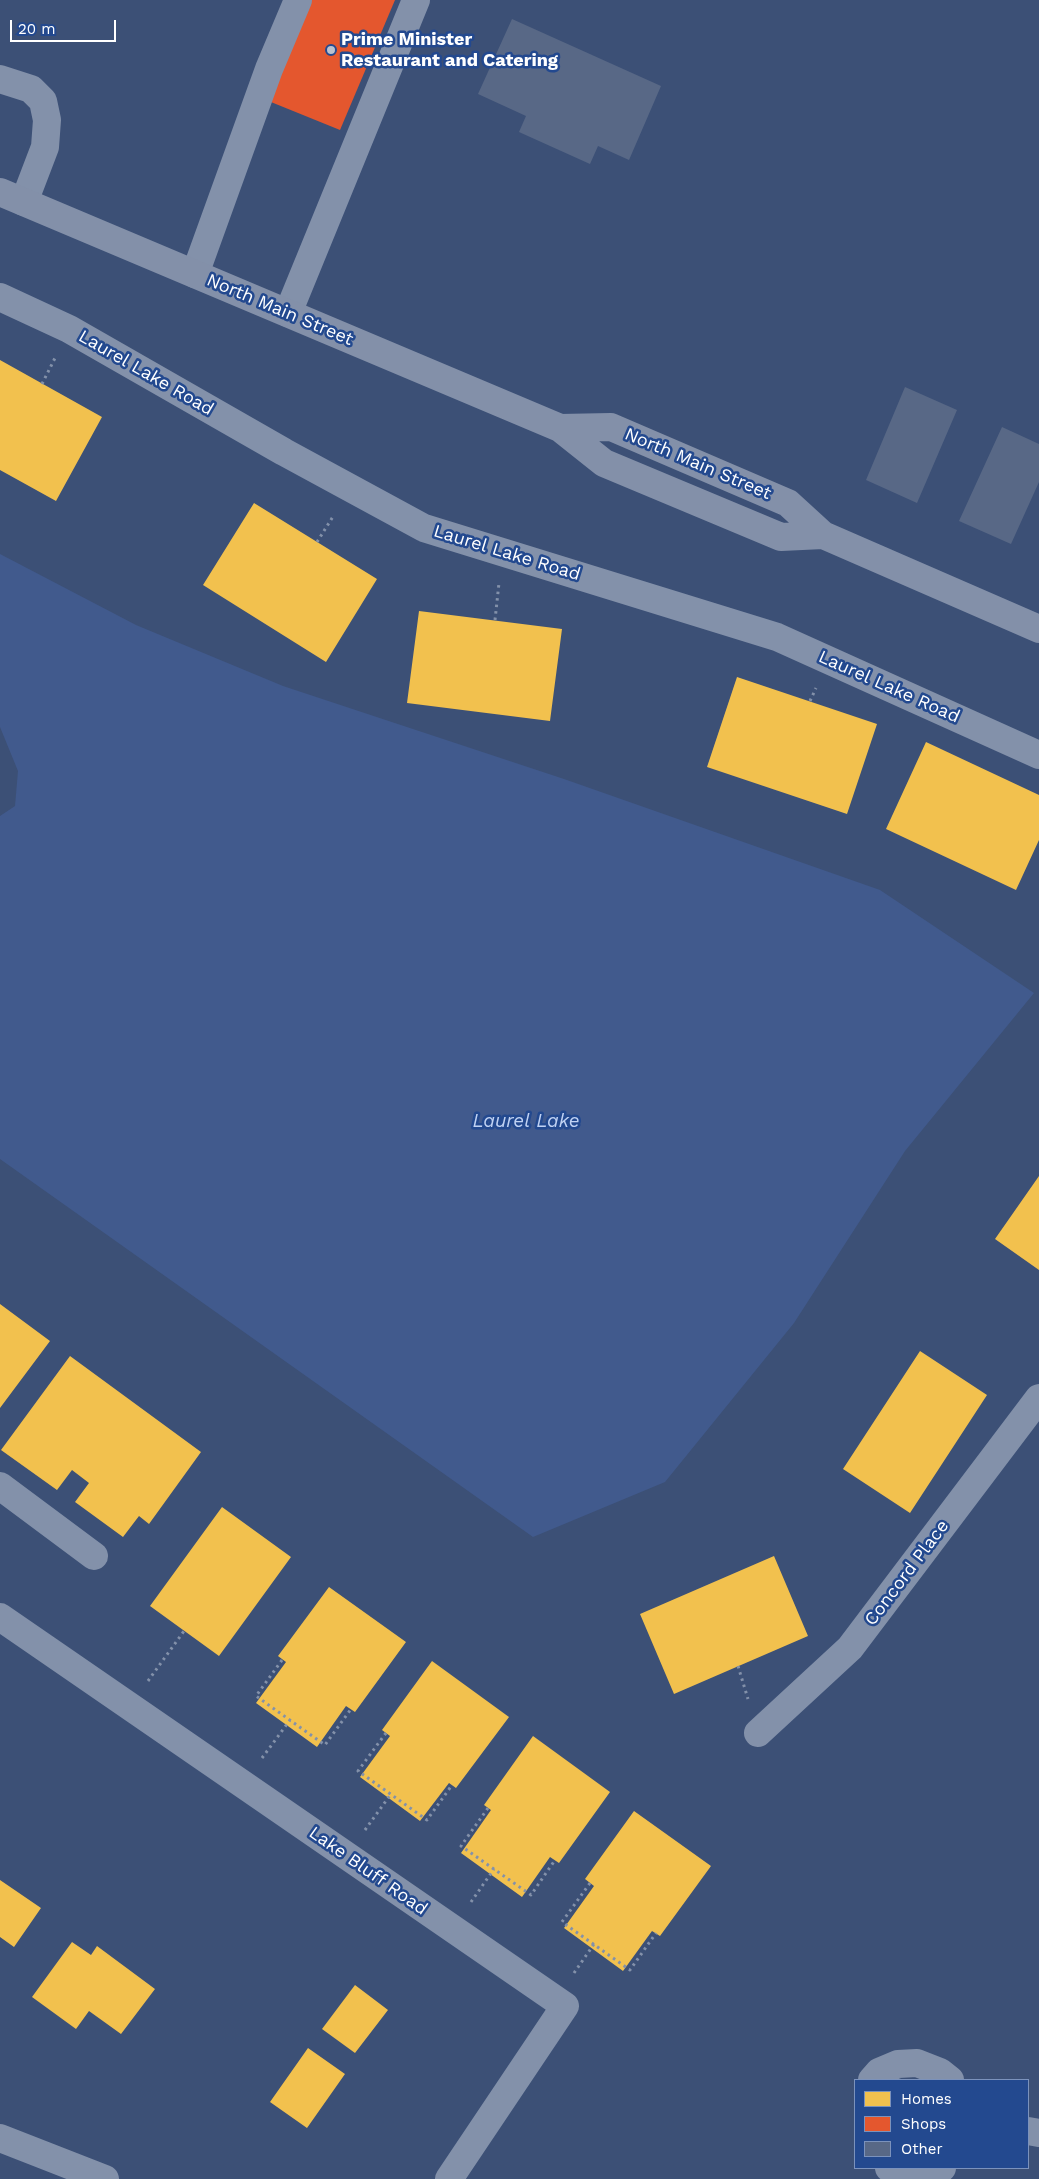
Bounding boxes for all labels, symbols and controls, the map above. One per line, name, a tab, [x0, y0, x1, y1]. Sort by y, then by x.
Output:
scale bar	[12, 10, 119, 42]
text: 20 m	[18, 20, 56, 38]
place label: Prime Minister Restaurant and Catering	[341, 29, 558, 72]
marker: Prime Minister Restaurant and Catering	[325, 44, 337, 56]
street label: North Main Street	[203, 269, 357, 351]
street label: Laurel Lake Road	[75, 326, 217, 420]
street label: North Main Street	[621, 423, 775, 505]
street label: Laurel Lake Road	[431, 520, 583, 586]
street label: Laurel Lake Road	[815, 646, 963, 728]
water label: Laurel Lake	[472, 1110, 580, 1132]
street label: Concord Place	[860, 1516, 954, 1630]
street label: Lake Bluff Road	[304, 1822, 432, 1920]
legend	[854, 2079, 1029, 2169]
text: Homes	[901, 2090, 952, 2108]
text: Shops	[901, 2115, 946, 2133]
text: Other	[901, 2140, 943, 2158]

